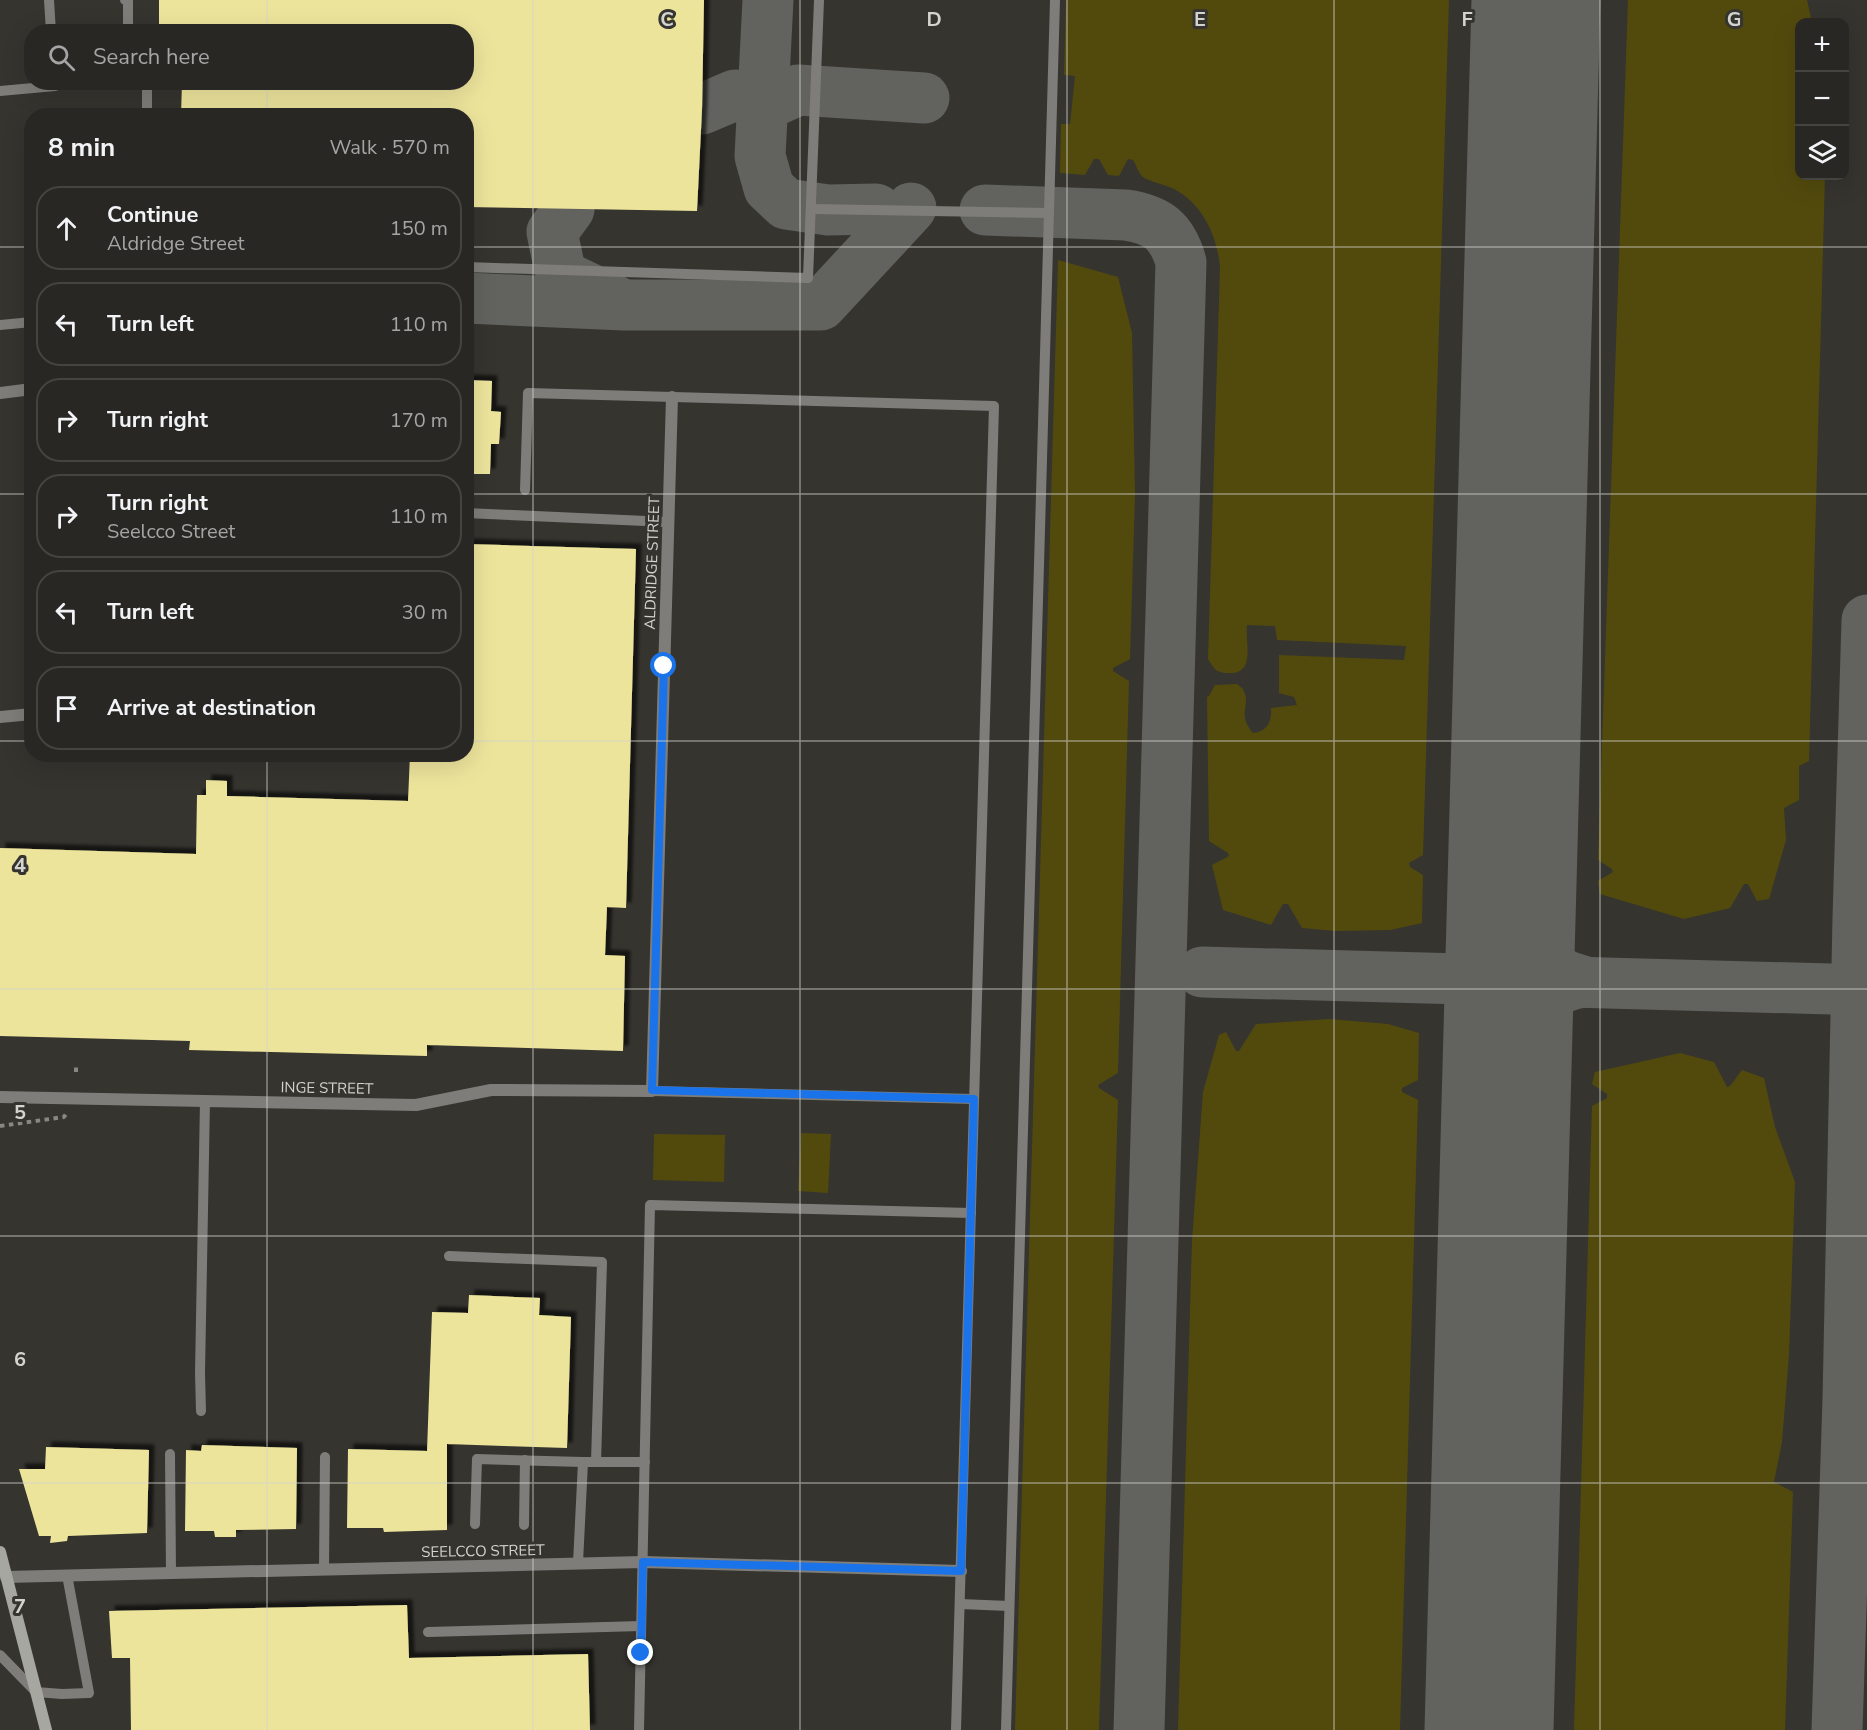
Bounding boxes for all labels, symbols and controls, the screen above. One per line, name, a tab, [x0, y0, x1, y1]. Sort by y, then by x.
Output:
text: C	[660, 6, 674, 33]
text: D	[926, 6, 942, 33]
text: E	[1194, 6, 1206, 33]
text: F	[1461, 6, 1473, 33]
text: G	[1727, 6, 1741, 33]
map controls	[1795, 18, 1849, 180]
button: +	[1795, 18, 1849, 72]
search box	[24, 24, 474, 90]
icon: search	[45, 41, 78, 74]
text: Search here	[93, 42, 210, 72]
button: −	[1795, 72, 1849, 126]
button: layers	[1795, 126, 1849, 180]
text: 8 min	[48, 130, 115, 165]
text: Walk · 570 m	[330, 134, 450, 161]
text: Continue	[107, 200, 198, 230]
icon: ahead	[50, 212, 83, 245]
text: 150 m	[390, 215, 448, 242]
text: Aldridge Street	[107, 230, 245, 257]
icon: left	[50, 308, 83, 341]
text: Turn left	[107, 309, 194, 339]
text: 110 m	[390, 311, 448, 338]
icon: right	[50, 404, 83, 437]
text: Turn right	[107, 405, 208, 435]
text: 170 m	[390, 407, 448, 434]
text: Turn right	[107, 488, 208, 518]
street label: ALDRIDGE STREET	[640, 496, 664, 630]
icon: right	[50, 500, 83, 533]
text: 110 m	[390, 503, 448, 530]
text: Seelcco Street	[107, 518, 235, 545]
icon: left	[50, 596, 83, 629]
text: Turn left	[107, 597, 194, 627]
text: 30 m	[402, 599, 448, 626]
route start	[650, 652, 676, 678]
icon: arrive	[50, 692, 83, 725]
text: Arrive at destination	[107, 693, 316, 723]
text: 4	[14, 852, 26, 879]
street label: INGE STREET	[280, 1077, 374, 1099]
text: 5	[14, 1099, 26, 1126]
text: 6	[14, 1346, 26, 1373]
street label: SEELCCO STREET	[421, 1540, 545, 1562]
text: 7	[14, 1593, 26, 1620]
route end	[627, 1639, 653, 1665]

